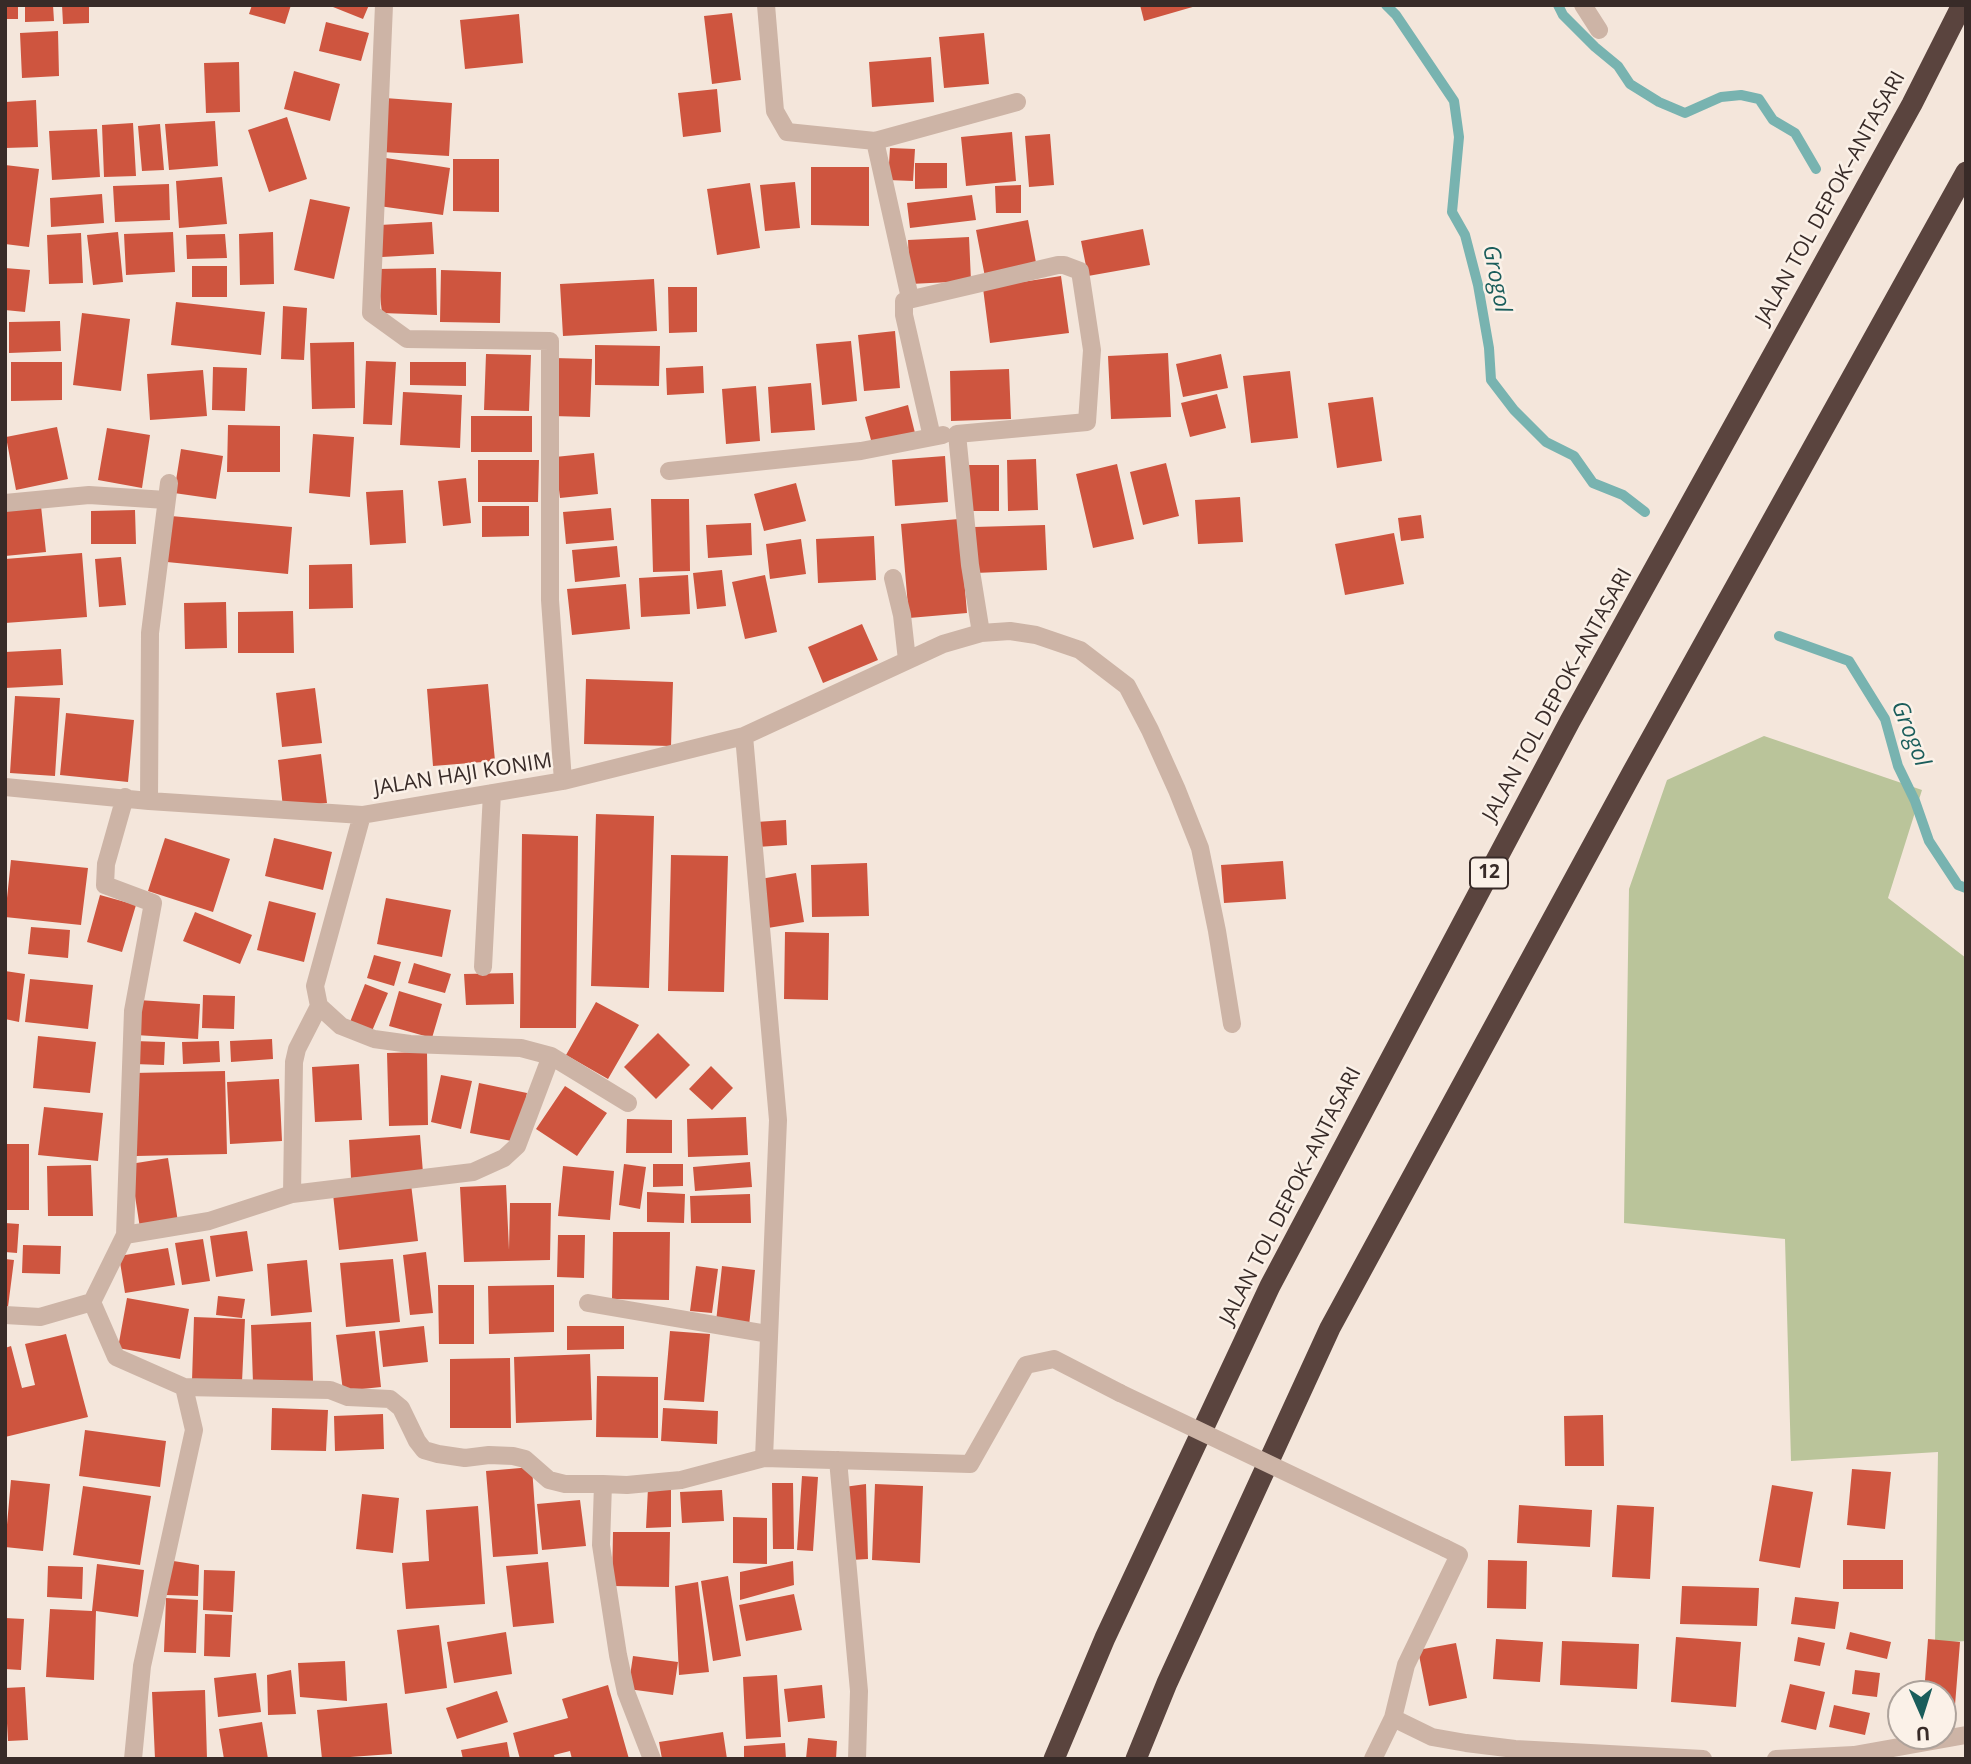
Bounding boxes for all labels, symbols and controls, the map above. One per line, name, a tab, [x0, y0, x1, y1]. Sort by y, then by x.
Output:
street label: JALAN TOL DEPOK–ANTASARI	[1751, 67, 1911, 329]
water label: Grogol	[1476, 243, 1516, 315]
street label: JALAN TOL DEPOK–ANTASARI	[1478, 564, 1638, 826]
water label: Grogol	[1884, 697, 1936, 771]
street label: JALAN HAJI KONIM	[372, 748, 554, 802]
road number: 12	[1470, 858, 1508, 888]
street label: JALAN TOL DEPOK–ANTASARI	[1215, 1063, 1367, 1329]
north arrow	[1887, 1680, 1957, 1750]
text: U	[1915, 1721, 1931, 1747]

